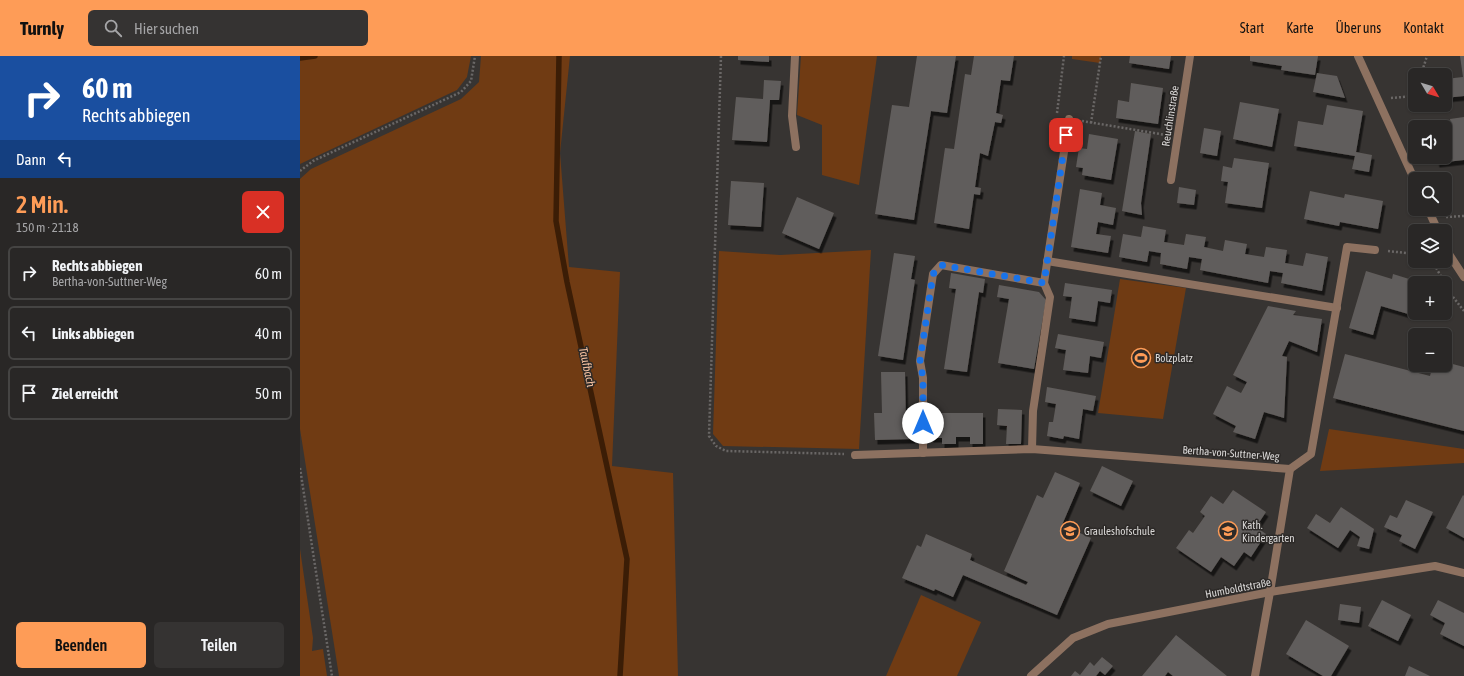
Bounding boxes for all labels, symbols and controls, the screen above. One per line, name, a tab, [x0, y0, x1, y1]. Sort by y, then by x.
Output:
search box	[88, 10, 368, 46]
text: Turnly	[20, 17, 64, 39]
icon: search	[102, 17, 124, 39]
text: Hier suchen	[134, 20, 199, 37]
text: Start	[1240, 20, 1264, 36]
text: Karte	[1286, 20, 1314, 36]
text: Über uns	[1336, 20, 1381, 36]
text: Kontakt	[1403, 20, 1444, 36]
north arrow	[1408, 68, 1452, 112]
map controls	[1408, 68, 1452, 372]
icon: right	[16, 72, 68, 124]
text: 60 m	[82, 72, 132, 104]
street label: Reuchlinstraße	[1159, 85, 1181, 147]
text: Rechts abbiegen	[82, 105, 191, 126]
pin	[1049, 118, 1083, 152]
button: sound	[1408, 120, 1452, 164]
icon: arrive	[1055, 124, 1077, 146]
icon: left	[54, 148, 76, 170]
text: Dann	[16, 151, 46, 168]
button: search	[1408, 172, 1452, 216]
text: 2 Min.	[16, 191, 68, 218]
button: close	[242, 191, 284, 233]
text: 150 m · 21:18	[16, 220, 79, 235]
button: layers	[1408, 224, 1452, 268]
text: Rechts abbiegen	[52, 257, 142, 274]
icon: right	[18, 262, 40, 284]
text: 60 m	[255, 265, 282, 282]
text: Bertha-von-Suttner-Weg	[52, 274, 167, 289]
button: +	[1408, 276, 1452, 320]
icon: left	[18, 322, 40, 344]
text: Links abbiegen	[52, 325, 134, 342]
text: 40 m	[255, 325, 282, 342]
button: −	[1408, 328, 1452, 372]
water label: Taufbach	[576, 346, 598, 389]
sports icon: Bolzplatz	[1130, 347, 1152, 369]
place label: Bolzplatz	[1155, 352, 1193, 364]
icon: arrive	[18, 382, 40, 404]
text: Ziel erreicht	[52, 385, 118, 402]
text: 50 m	[255, 385, 282, 402]
position arrow	[902, 402, 944, 444]
street label: Bertha-von-Suttner-Weg	[1182, 444, 1280, 462]
place label: Kath. Kindergarten	[1242, 519, 1295, 544]
school or university icon: Grauleshofschule	[1059, 520, 1081, 542]
school or university icon: Kath. Kindergarten	[1217, 520, 1239, 542]
place label: Grauleshofschule	[1084, 525, 1155, 537]
street label: Humboldtstraße	[1204, 576, 1272, 600]
button: Beenden	[16, 622, 146, 668]
button: Teilen	[154, 622, 284, 668]

